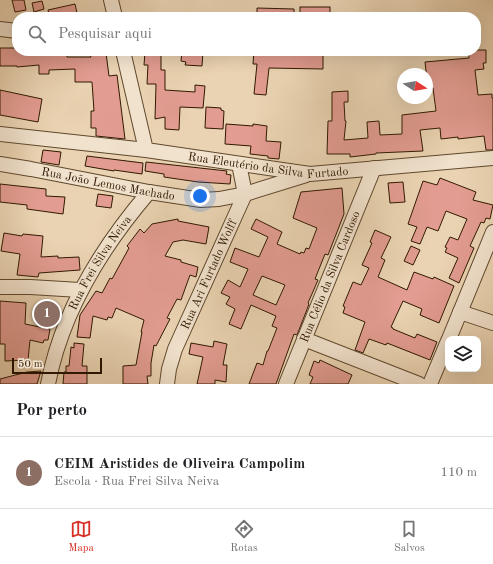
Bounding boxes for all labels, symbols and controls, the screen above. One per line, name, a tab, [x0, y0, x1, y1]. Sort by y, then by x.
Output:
search box	[12, 12, 481, 56]
icon: search	[26, 23, 48, 45]
text: Pesquisar aqui	[58, 27, 152, 42]
north arrow	[397, 68, 433, 104]
street label: Rua Eleutério da Silva Furtado	[187, 151, 349, 181]
street label: Rua João Lemos Machado	[40, 166, 176, 203]
your location	[190, 186, 210, 206]
street label: Rua Célio da Silva Cardoso	[299, 209, 363, 344]
street label: Rua Frei Silva Neiva	[67, 214, 134, 312]
street label: Rua Ari Furtado Wolff	[180, 217, 240, 331]
pin: 1	[34, 299, 60, 329]
map controls	[445, 336, 481, 372]
button: layers	[445, 336, 481, 372]
scale bar	[12, 356, 102, 375]
text: 50 m	[18, 359, 43, 370]
text: Por perto	[16, 402, 87, 419]
text: CEIM Aristides de Oliveira Campolim	[54, 457, 305, 472]
text: 1	[25, 466, 33, 479]
text: 110 m	[440, 466, 477, 479]
text: Escola · Rua Frei Silva Neiva	[54, 475, 219, 488]
tab: Mapa	[68, 518, 94, 556]
tab: Rotas	[230, 518, 258, 556]
tab: Salvos	[394, 518, 425, 556]

